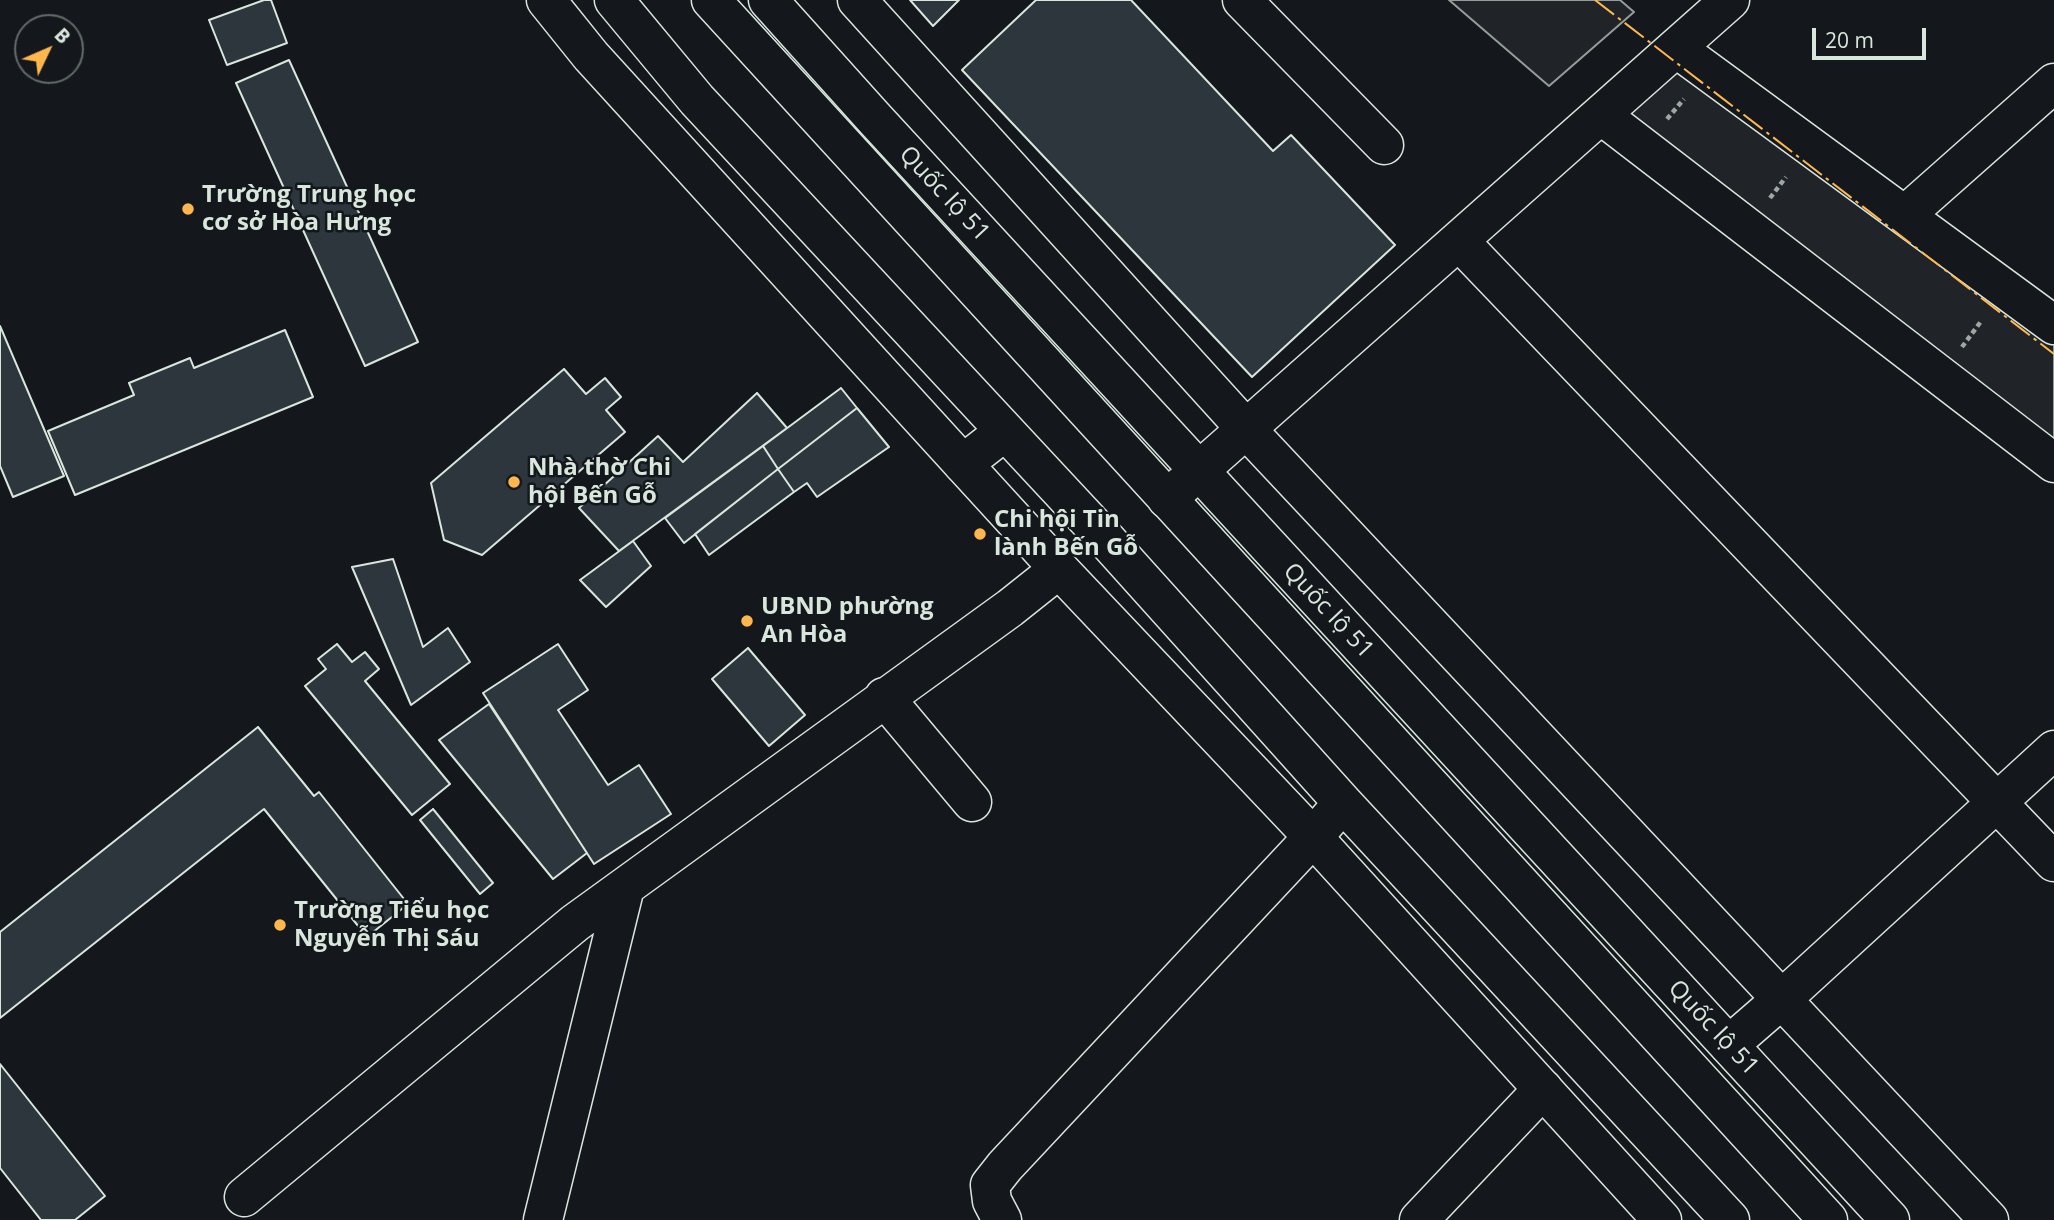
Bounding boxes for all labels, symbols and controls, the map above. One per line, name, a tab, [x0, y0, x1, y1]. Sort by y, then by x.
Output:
north arrow	[14, 14, 84, 84]
scale bar	[1816, 14, 1930, 58]
text: B	[49, 22, 76, 49]
text: 20 m	[1825, 26, 1874, 54]
street label: Quốc lộ 51	[893, 140, 995, 248]
place label: Trường Trung học cơ sở Hòa Hưng	[202, 181, 416, 237]
marker: Trường Trung học cơ sở Hòa Hưng	[180, 201, 196, 217]
place label: Nhà thờ Chi hội Bến Gỗ	[528, 454, 671, 510]
marker: Nhà thờ Chi hội Bến Gỗ	[506, 474, 522, 490]
place label: Chi hội Tin lành Bến Gỗ	[994, 506, 1138, 562]
marker: Chi hội Tin lành Bến Gỗ	[972, 526, 988, 542]
street label: Quốc lộ 51	[1277, 557, 1379, 665]
place label: UBND phường An Hòa	[761, 593, 934, 649]
marker: UBND phường An Hòa	[739, 613, 755, 629]
place label: Trường Tiểu học Nguyễn Thị Sáu	[294, 897, 489, 953]
marker: Trường Tiểu học Nguyễn Thị Sáu	[272, 917, 288, 933]
street label: Quốc lộ 51	[1662, 974, 1764, 1082]

